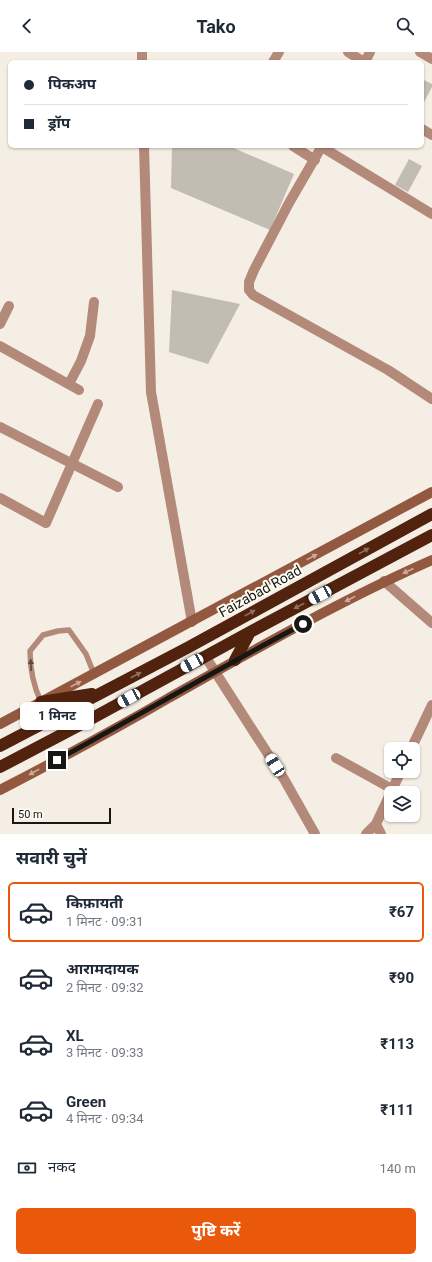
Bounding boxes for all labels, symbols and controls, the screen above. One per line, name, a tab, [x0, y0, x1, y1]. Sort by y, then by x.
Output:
icon: back	[16, 15, 38, 37]
icon: search	[394, 15, 416, 37]
text: Tako	[196, 16, 236, 37]
text: पिकअप	[48, 75, 96, 93]
text: ड्रॉप	[48, 114, 70, 132]
one-way arrow	[359, 548, 370, 554]
one-way arrow	[307, 553, 318, 560]
street label: Faizabad Road	[216, 562, 304, 620]
one-way arrow	[403, 568, 414, 574]
car	[307, 584, 333, 606]
one-way arrow	[344, 596, 356, 603]
one-way arrow	[293, 603, 304, 609]
one-way arrow	[244, 610, 256, 617]
route start	[294, 615, 312, 633]
car	[179, 652, 205, 674]
one-way arrow	[27, 659, 34, 671]
one-way arrow	[130, 671, 141, 678]
one-way arrow	[70, 680, 82, 687]
car	[116, 687, 142, 709]
callout: 1 मिनट	[20, 702, 94, 730]
text: 1 मिनट	[38, 708, 76, 723]
map controls	[384, 742, 420, 822]
button: locate	[384, 742, 420, 778]
route end	[48, 751, 66, 769]
car	[263, 752, 287, 778]
one-way arrow	[28, 769, 40, 776]
button: layers	[384, 786, 420, 822]
scale bar	[12, 806, 111, 825]
text: 50 m	[18, 808, 43, 821]
text: सवारी चुनें	[16, 847, 87, 868]
icon: car	[18, 894, 54, 930]
text: किफ़ायती	[66, 894, 123, 912]
text: ₹67	[389, 903, 414, 921]
text: 1 मिनट · 09:31	[66, 914, 144, 929]
icon: car	[18, 960, 54, 996]
text: आरामदायक	[66, 960, 139, 978]
text: ₹90	[389, 969, 414, 987]
text: 2 मिनट · 09:32	[66, 980, 144, 995]
icon: car	[18, 1026, 54, 1062]
text: XL	[66, 1027, 84, 1045]
text: ₹113	[380, 1035, 414, 1053]
text: 3 मिनट · 09:33	[66, 1045, 144, 1060]
icon: car	[18, 1092, 54, 1128]
text: Green	[66, 1093, 106, 1111]
text: ₹111	[380, 1101, 414, 1119]
text: 4 मिनट · 09:34	[66, 1111, 144, 1126]
icon: cash	[16, 1157, 38, 1179]
text: नकद	[48, 1158, 76, 1176]
text: 140 m	[379, 1161, 416, 1176]
button: पुष्टि करें	[16, 1208, 416, 1254]

